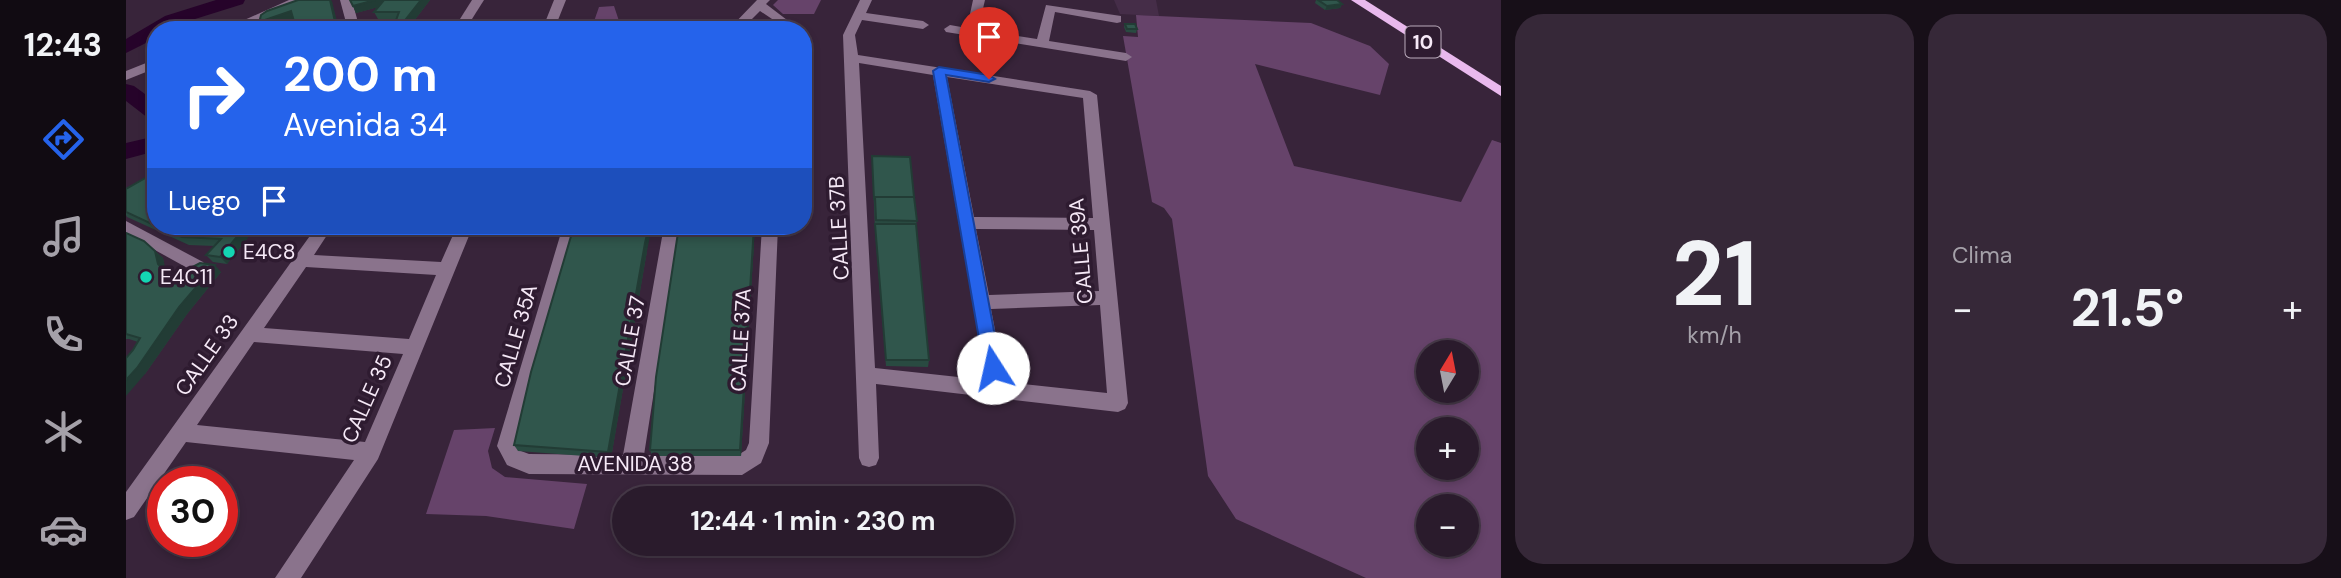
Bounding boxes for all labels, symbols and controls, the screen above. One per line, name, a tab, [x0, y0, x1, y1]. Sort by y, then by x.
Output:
pin	[959, 7, 1019, 79]
icon: arrive	[970, 18, 1008, 56]
text: 12:43	[24, 24, 102, 66]
road number: 10	[1406, 26, 1440, 58]
text: 200 m	[283, 42, 438, 106]
icon: right	[168, 49, 259, 140]
text: Avenida 34	[283, 104, 447, 146]
icon: directions	[39, 115, 88, 164]
street label: CALLE 37B	[822, 175, 856, 281]
icon: arrive	[255, 182, 293, 220]
text: Luego	[168, 184, 241, 218]
street label: CALLE 39A	[1062, 197, 1100, 305]
icon: music	[39, 212, 88, 261]
text: 21	[1672, 215, 1757, 333]
place label: E4C8	[243, 238, 295, 266]
text: Clima	[1952, 240, 2012, 270]
marker: E4C8	[221, 244, 237, 260]
place label: E4C11	[160, 263, 213, 291]
marker: E4C11	[138, 269, 154, 285]
text: 21.5°	[2071, 274, 2184, 342]
street label: CALLE 35A	[488, 281, 544, 391]
text: −	[1952, 284, 1973, 334]
text: +	[2282, 284, 2303, 334]
street label: CALLE 37A	[724, 287, 758, 392]
street label: CALLE 37	[608, 294, 652, 388]
street label: CALLE 33	[169, 309, 245, 401]
icon: phone	[39, 310, 88, 359]
text: km/h	[1687, 320, 1742, 350]
position arrow	[956, 331, 1030, 405]
north arrow	[1416, 340, 1479, 402]
map controls	[1416, 340, 1479, 557]
street label: CALLE 35	[335, 351, 399, 447]
icon: climate	[39, 407, 88, 456]
button: +	[1416, 417, 1479, 480]
street label: AVENIDA 38	[577, 450, 693, 478]
speed limit sign: 30	[147, 466, 238, 557]
button: −	[1416, 494, 1479, 557]
text: 12:44 · 1 min · 230 m	[690, 504, 936, 538]
icon: car	[39, 505, 88, 554]

